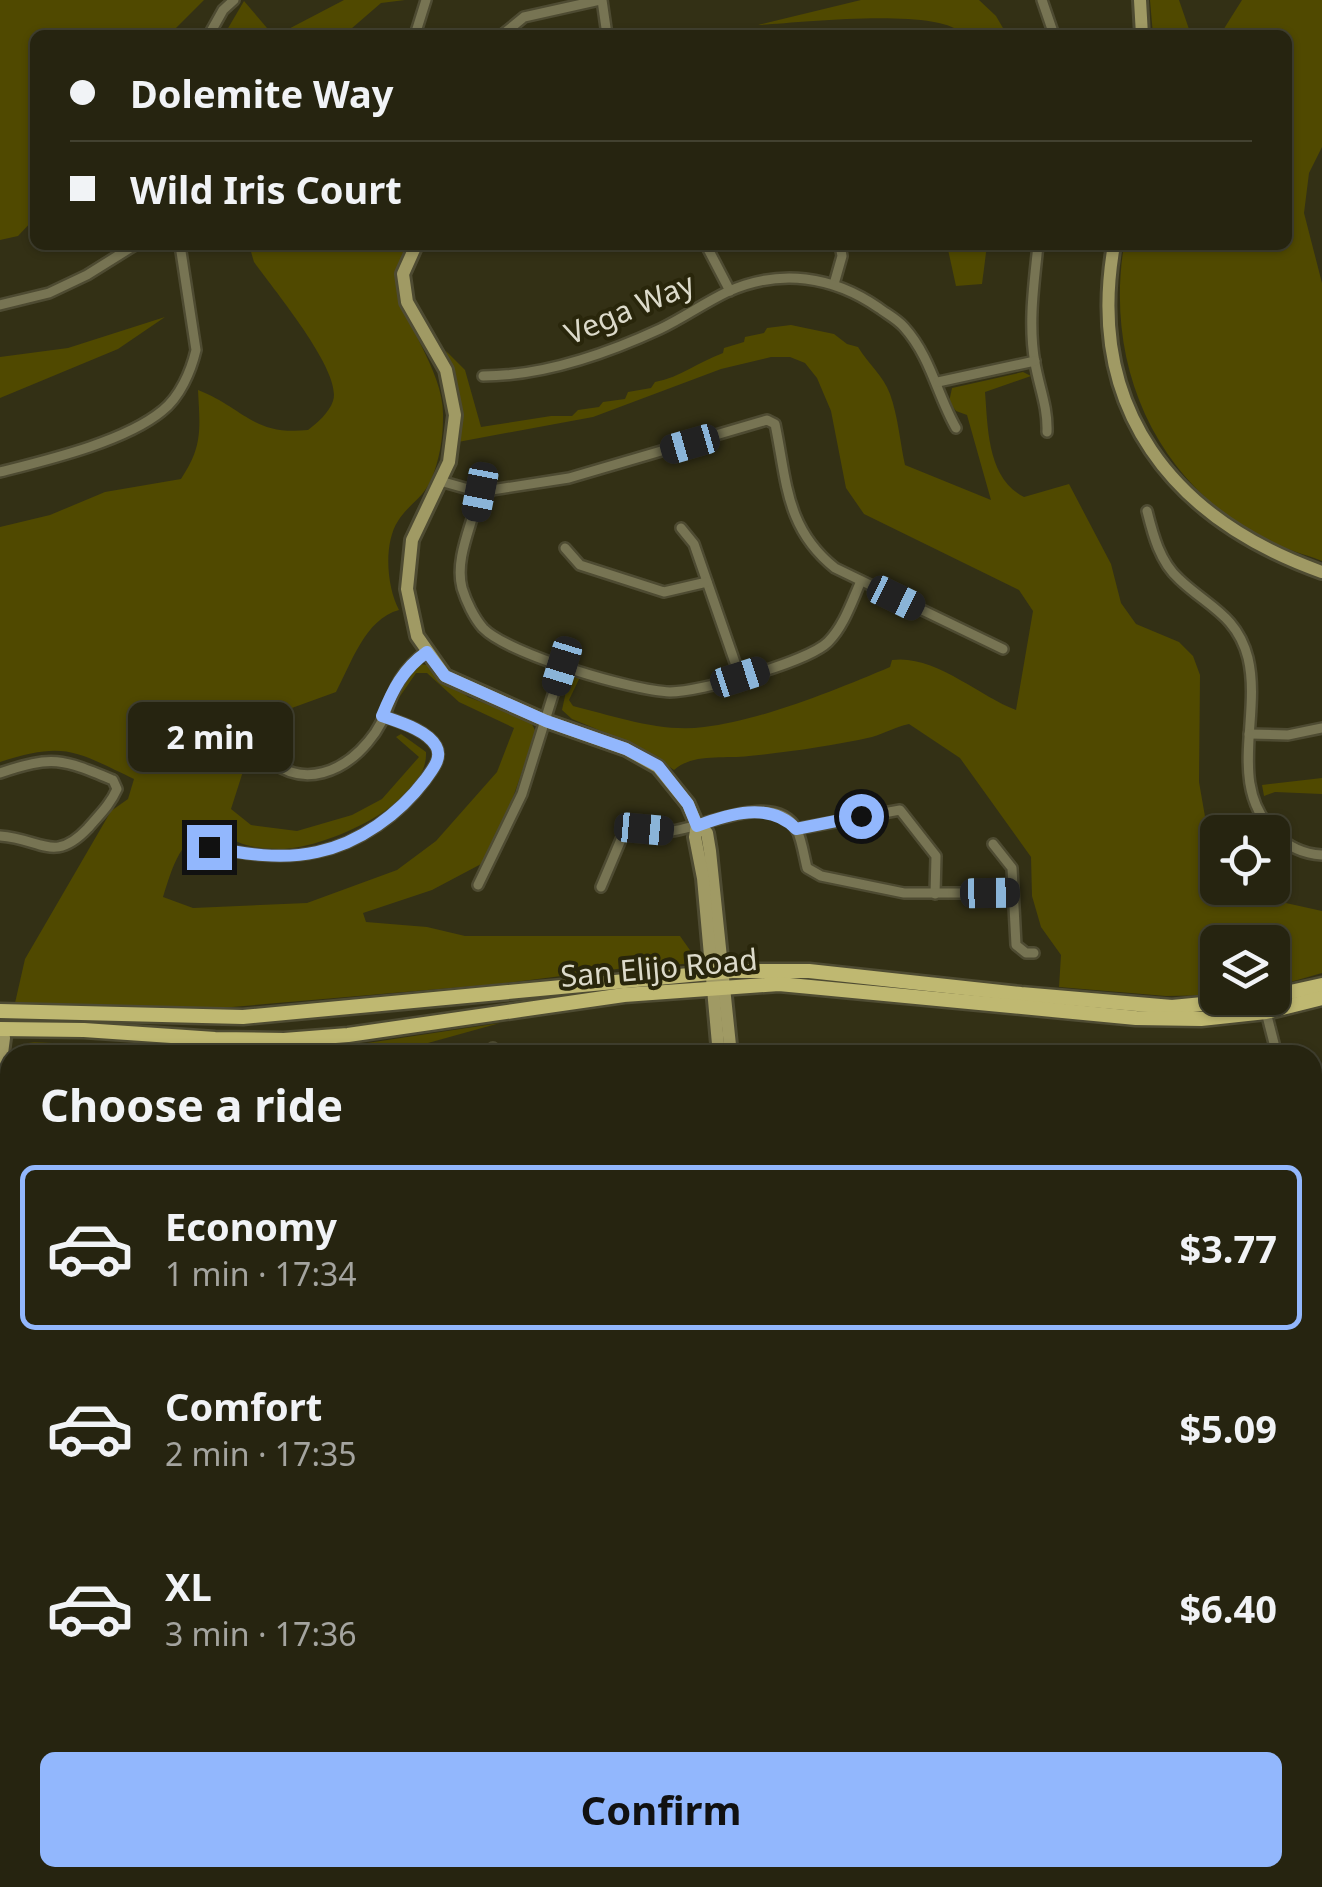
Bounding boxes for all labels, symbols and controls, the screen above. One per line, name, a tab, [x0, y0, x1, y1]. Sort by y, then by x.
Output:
text: Dolemite Way	[130, 67, 394, 119]
text: Wild Iris Court	[130, 163, 402, 215]
street label: Vega Way	[558, 262, 701, 354]
car	[657, 421, 723, 467]
car	[460, 460, 500, 524]
car	[862, 571, 930, 625]
car	[539, 633, 585, 699]
car	[707, 653, 773, 701]
callout: 2 min	[126, 702, 292, 772]
text: 2 min	[166, 715, 255, 758]
route start	[839, 794, 884, 839]
car	[613, 811, 675, 847]
map controls	[1200, 815, 1290, 1015]
button: locate	[1200, 815, 1290, 905]
route end	[187, 825, 232, 870]
car	[960, 877, 1020, 909]
button: layers	[1200, 925, 1290, 1015]
street label: San Elijo Road	[559, 938, 759, 996]
text: Choose a ride	[40, 1074, 343, 1135]
text: Economy	[165, 1200, 337, 1252]
icon: car	[45, 1203, 135, 1293]
text: $3.77	[1179, 1222, 1277, 1274]
text: 1 min · 17:34	[165, 1252, 357, 1295]
text: Comfort	[165, 1380, 322, 1432]
icon: car	[45, 1383, 135, 1473]
text: $5.09	[1179, 1402, 1277, 1454]
text: 2 min · 17:35	[165, 1432, 357, 1475]
text: XL	[165, 1560, 212, 1612]
icon: car	[45, 1563, 135, 1653]
text: $6.40	[1179, 1582, 1277, 1634]
text: 3 min · 17:36	[165, 1612, 357, 1655]
button: Confirm	[40, 1752, 1282, 1867]

